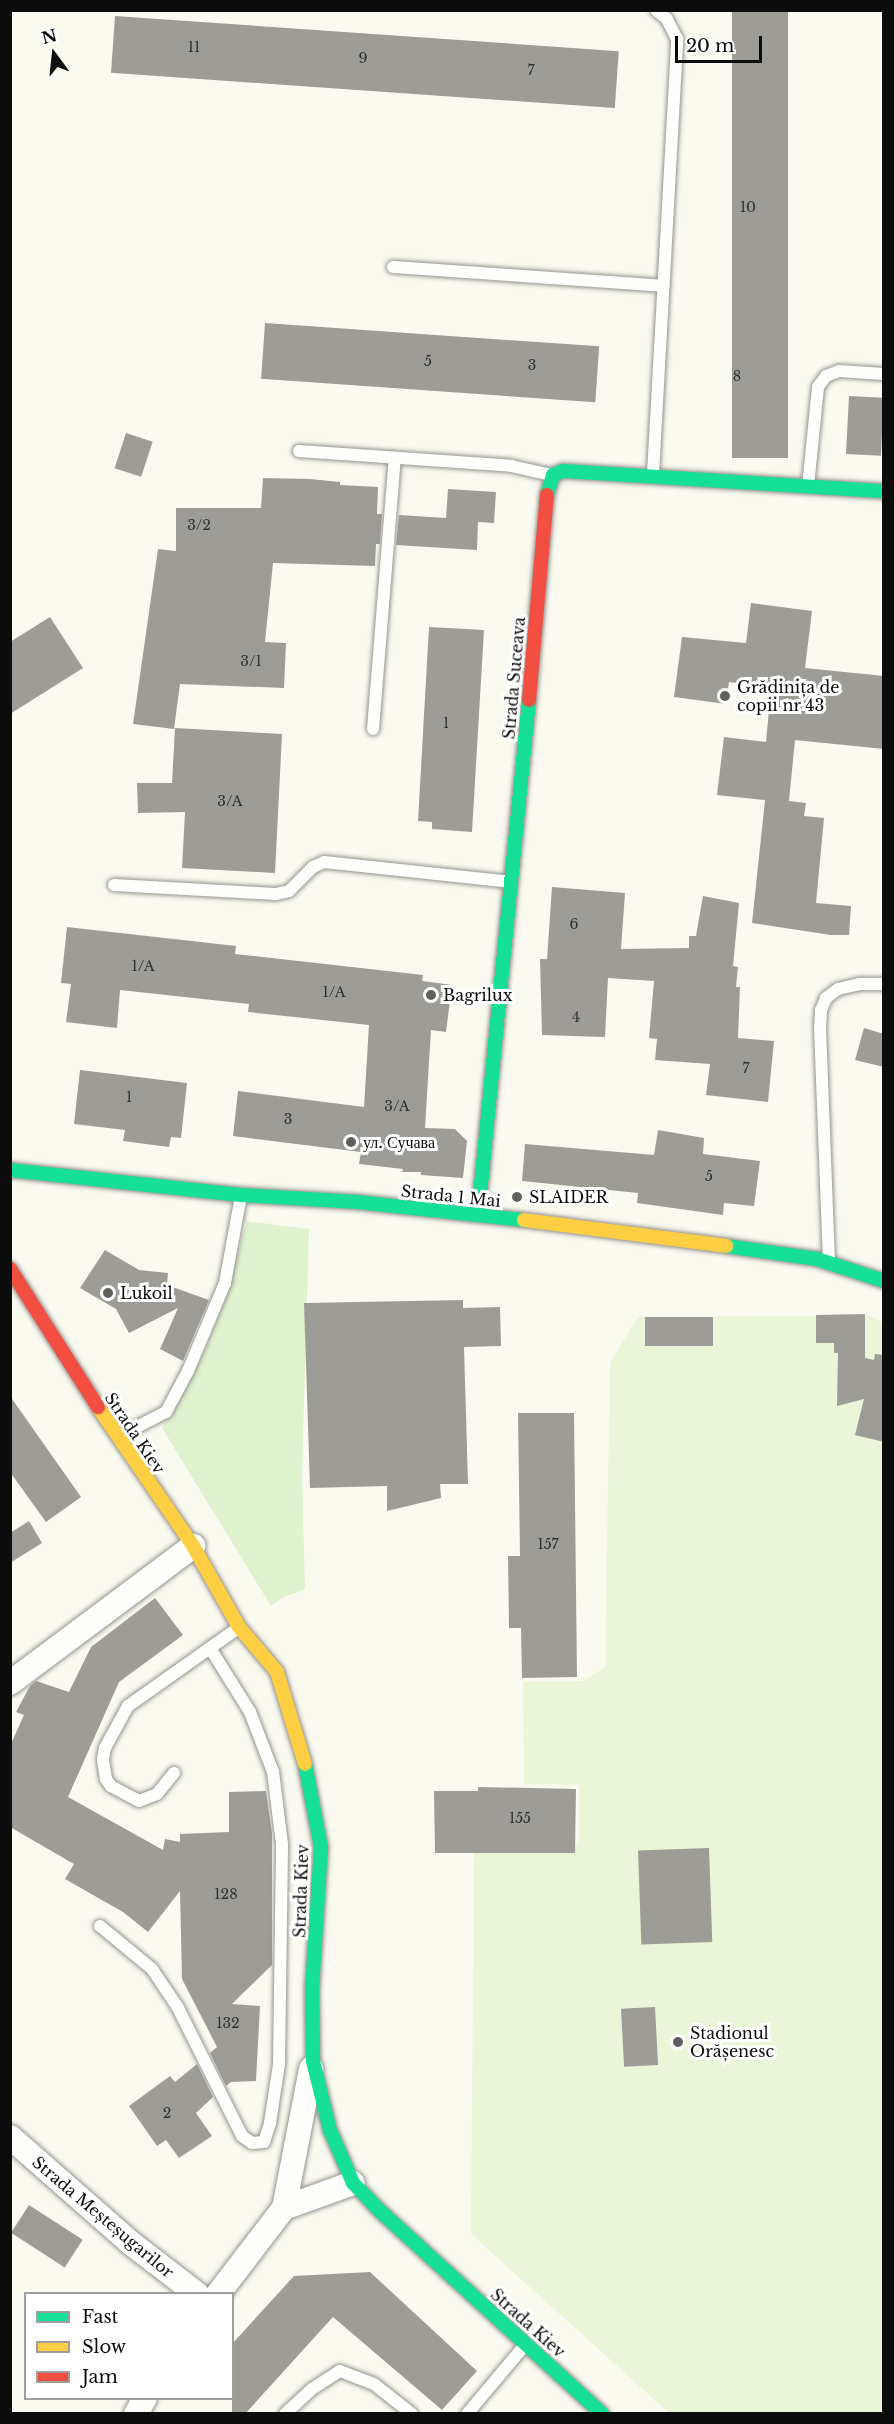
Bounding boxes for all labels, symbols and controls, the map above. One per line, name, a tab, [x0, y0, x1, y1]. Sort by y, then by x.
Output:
north arrow	[24, 24, 84, 84]
scale bar	[678, 24, 765, 62]
text: N	[39, 25, 59, 48]
text: 20 m	[686, 35, 734, 57]
house number: 11	[188, 39, 200, 55]
house number: 9	[358, 50, 368, 66]
house number: 7	[527, 62, 535, 78]
house number: 10	[740, 199, 756, 215]
house number: 5	[424, 353, 432, 369]
house number: 3	[528, 357, 536, 373]
house number: 8	[733, 368, 741, 384]
house number: 3/2	[187, 517, 211, 533]
street label: Strada Suceava	[499, 616, 529, 740]
house number: 3/1	[240, 653, 262, 669]
place label: Grădinița de copii nr 43	[737, 677, 840, 715]
marker: Grădinița de copii nr 43	[718, 689, 732, 703]
house number: 1	[443, 715, 449, 731]
house number: 3/A	[217, 793, 243, 809]
house number: 6	[569, 916, 579, 932]
house number: 1/A	[132, 958, 154, 974]
house number: 1/A	[323, 984, 345, 1000]
place label: Bagrilux	[443, 985, 512, 1005]
marker: Bagrilux	[424, 988, 438, 1002]
house number: 4	[572, 1009, 580, 1025]
house number: 7	[742, 1060, 750, 1076]
house number: 1	[126, 1089, 132, 1105]
house number: 3/A	[384, 1098, 410, 1114]
house number: 3	[284, 1111, 292, 1127]
place label: ул. Сучава	[363, 1132, 435, 1152]
marker: ул. Сучава	[344, 1135, 358, 1149]
house number: 5	[705, 1168, 713, 1184]
street label: Strada 1 Mai	[400, 1181, 502, 1211]
place label: SLAIDER	[529, 1187, 608, 1207]
marker: SLAIDER	[510, 1190, 524, 1204]
place label: Lukoil	[120, 1283, 173, 1303]
marker: Lukoil	[101, 1286, 115, 1300]
street label: Strada Kiev	[101, 1389, 169, 1477]
house number: 157	[537, 1536, 559, 1552]
house number: 155	[509, 1810, 531, 1826]
street label: Strada Kiev	[290, 1844, 312, 1938]
house number: 128	[214, 1886, 238, 1902]
house number: 132	[216, 2015, 240, 2031]
place label: Stadionul Orășenesc	[690, 2023, 774, 2061]
marker: Stadionul Orășenesc	[671, 2035, 685, 2049]
house number: 2	[163, 2105, 171, 2121]
street label: Strada Meșteșugarilor	[28, 2152, 178, 2282]
street label: Strada Kiev	[487, 2285, 569, 2361]
legend	[24, 2292, 234, 2400]
text: Fast	[82, 2306, 118, 2328]
text: Slow	[82, 2336, 126, 2358]
text: Jam	[82, 2366, 118, 2388]

